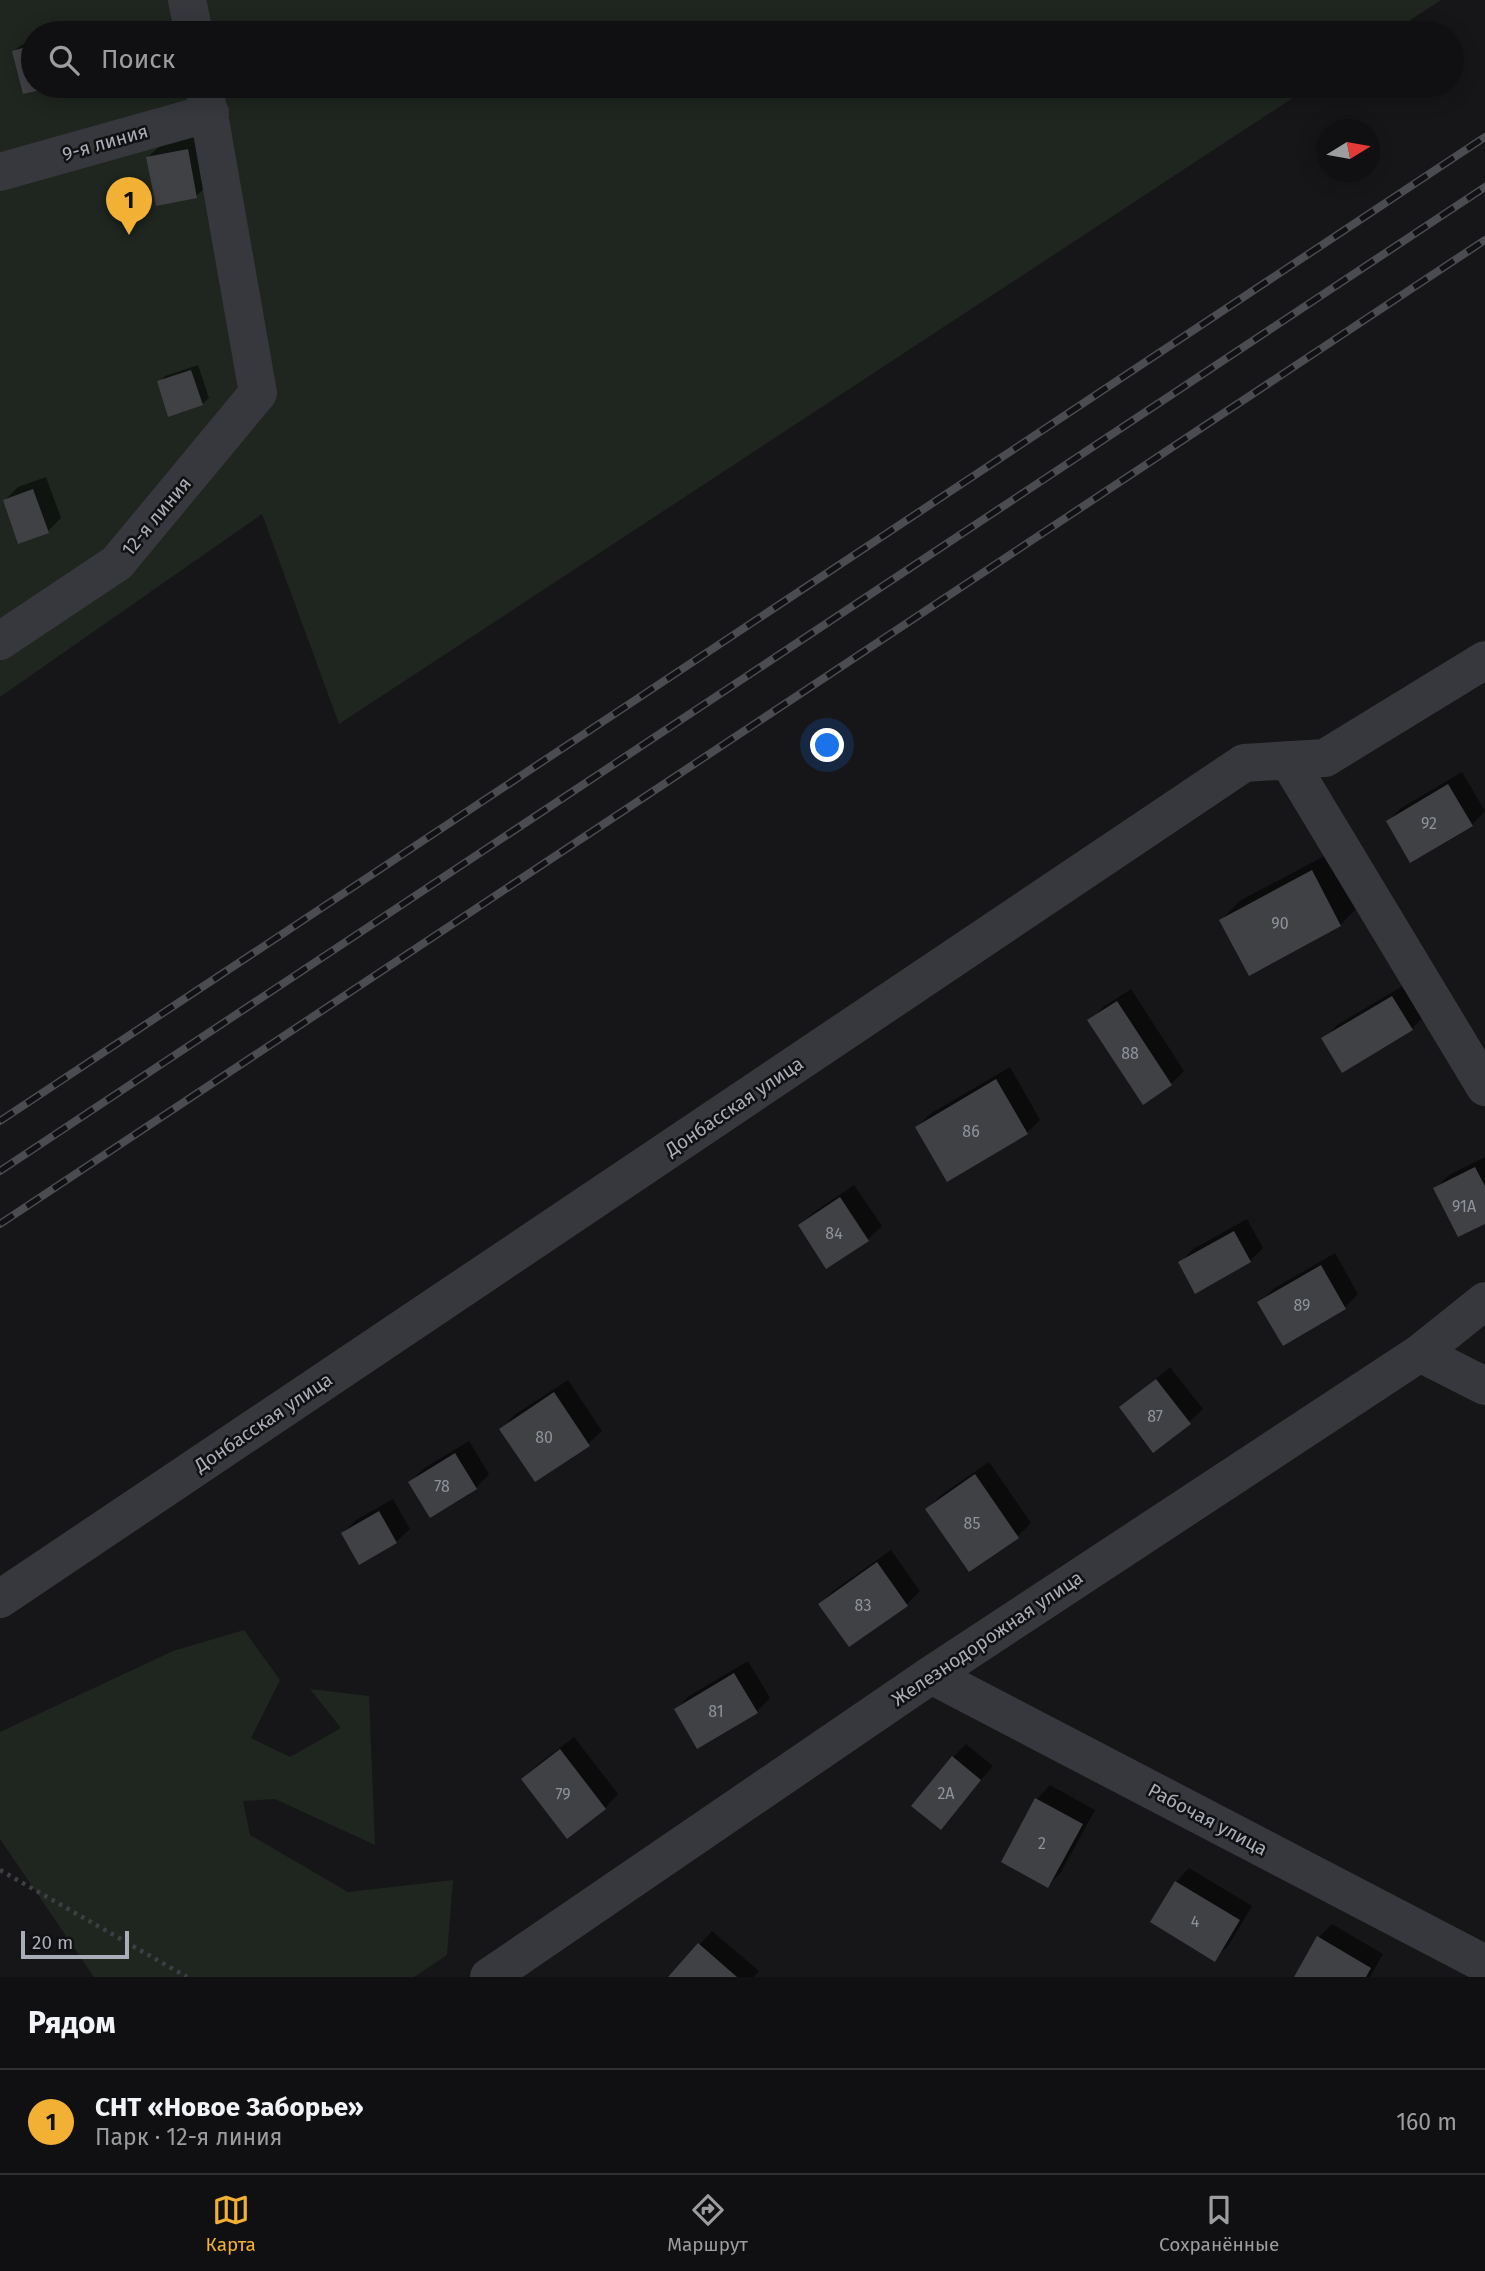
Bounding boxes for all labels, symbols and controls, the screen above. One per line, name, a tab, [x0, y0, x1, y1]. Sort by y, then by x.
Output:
search box	[21, 21, 1464, 98]
icon: search	[45, 41, 83, 79]
text: Поиск	[101, 44, 175, 75]
street label: 9-я линия	[60, 119, 151, 166]
north arrow	[1317, 119, 1380, 182]
pin: 1	[106, 177, 152, 235]
street label: 12-я линия	[117, 472, 196, 560]
your location	[810, 728, 844, 762]
house number: 92	[1421, 814, 1437, 833]
house number: 90	[1271, 914, 1289, 933]
house number: 88	[1121, 1044, 1139, 1063]
street label: Донбасская улица	[660, 1052, 808, 1162]
house number: 86	[962, 1122, 980, 1141]
house number: 91А	[1452, 1197, 1477, 1216]
house number: 84	[825, 1224, 843, 1243]
house number: 89	[1294, 1296, 1310, 1315]
street label: Донбасская улица	[189, 1368, 337, 1478]
house number: 87	[1147, 1407, 1163, 1426]
house number: 80	[535, 1428, 553, 1447]
house number: 78	[434, 1477, 450, 1496]
house number: 85	[964, 1514, 980, 1533]
street label: Железнодорожная улица	[887, 1566, 1087, 1711]
house number: 83	[855, 1596, 871, 1615]
house number: 81	[708, 1702, 724, 1721]
street label: Рабочая улица	[1144, 1778, 1271, 1861]
house number: 2А	[937, 1784, 955, 1803]
house number: 79	[555, 1785, 571, 1804]
house number: 2	[1038, 1834, 1046, 1853]
house number: 4	[1191, 1912, 1200, 1931]
scale bar	[21, 1928, 130, 1960]
text: 20 m	[32, 1931, 73, 1954]
text: Рядом	[28, 2005, 116, 2041]
text: СНТ «Новое Заборье»	[95, 2092, 364, 2123]
text: 1	[46, 2108, 56, 2136]
text: 160 m	[1396, 2108, 1457, 2136]
text: Парк · 12-я линия	[95, 2123, 283, 2151]
tab: Карта	[206, 2191, 256, 2256]
tab: Маршрут	[667, 2191, 748, 2256]
tab: Сохранённые	[1159, 2191, 1279, 2256]

